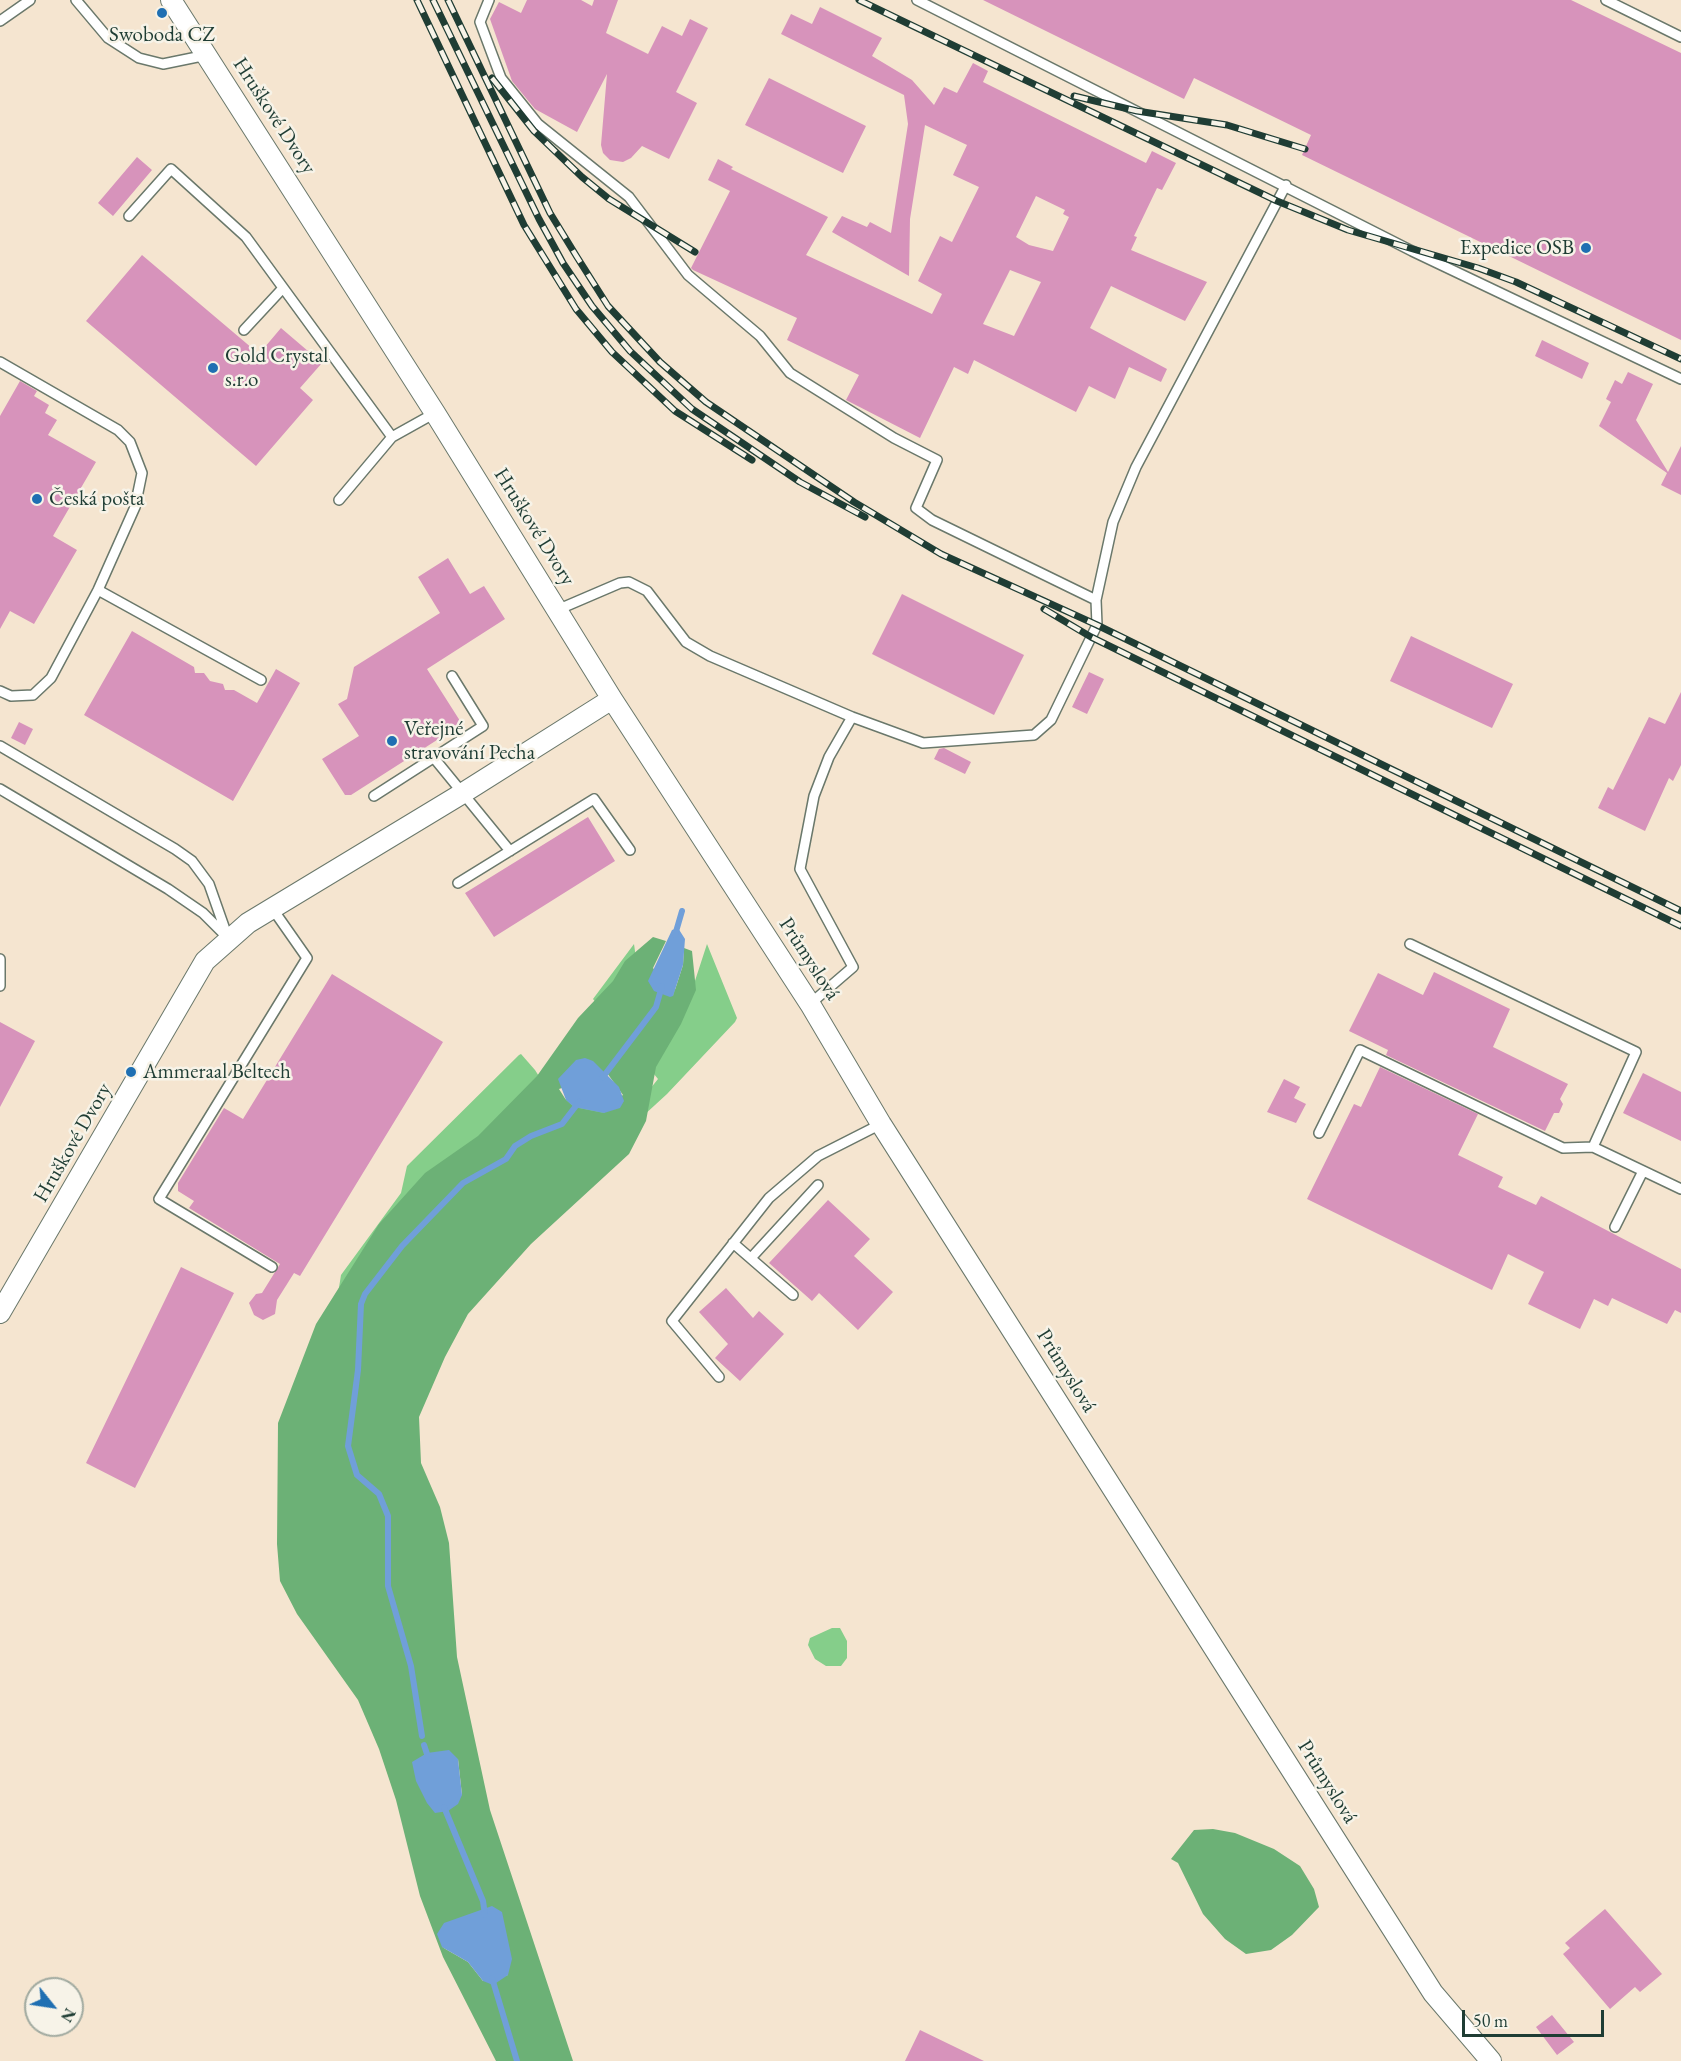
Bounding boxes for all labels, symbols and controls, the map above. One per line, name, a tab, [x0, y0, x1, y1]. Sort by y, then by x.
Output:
marker: Swoboda CZ	[155, 6, 169, 20]
place label: Swoboda CZ	[109, 22, 215, 48]
street label: Hruškové Dvory	[227, 53, 321, 179]
place label: Expedice OSB	[1460, 235, 1574, 261]
marker: Expedice OSB	[1579, 241, 1593, 255]
place label: Gold Crystal s.r.o	[225, 343, 328, 393]
marker: Gold Crystal s.r.o	[206, 361, 220, 375]
street label: Hruškové Dvory	[488, 464, 580, 590]
place label: Česká pošta	[49, 486, 144, 512]
marker: Česká pošta	[30, 492, 44, 506]
place label: Veřejné stravování Pecha	[404, 716, 535, 766]
marker: Veřejné stravování Pecha	[385, 734, 399, 748]
street label: Průmyslová	[773, 913, 845, 1005]
place label: Ammeraal Beltech	[143, 1059, 291, 1085]
marker: Ammeraal Beltech	[124, 1065, 138, 1079]
street label: Hruškové Dvory	[29, 1079, 117, 1207]
street label: Průmyslová	[1031, 1325, 1101, 1417]
street label: Průmyslová	[1292, 1736, 1362, 1828]
north arrow	[24, 1977, 84, 2037]
scale bar	[1465, 1998, 1608, 2036]
text: N	[56, 2004, 81, 2026]
text: 50 m	[1473, 2009, 1508, 2032]

